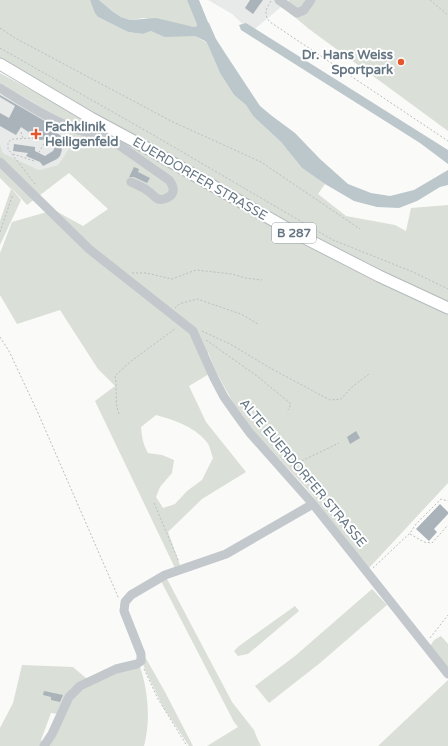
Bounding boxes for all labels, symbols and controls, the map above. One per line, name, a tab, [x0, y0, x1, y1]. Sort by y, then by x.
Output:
place label: Dr. Hans Weiss Sportpark	[302, 47, 393, 78]
marker: Dr. Hans Weiss Sportpark	[396, 57, 406, 67]
place label: Fachklinik Heiligenfeld	[45, 119, 118, 150]
marker: Fachklinik Heiligenfeld	[30, 128, 42, 140]
street label: EUERDORFER STRASSE	[130, 134, 270, 224]
road number: B 287	[272, 223, 316, 243]
street label: ALTE EUERDORFER STRASSE	[236, 396, 370, 550]

